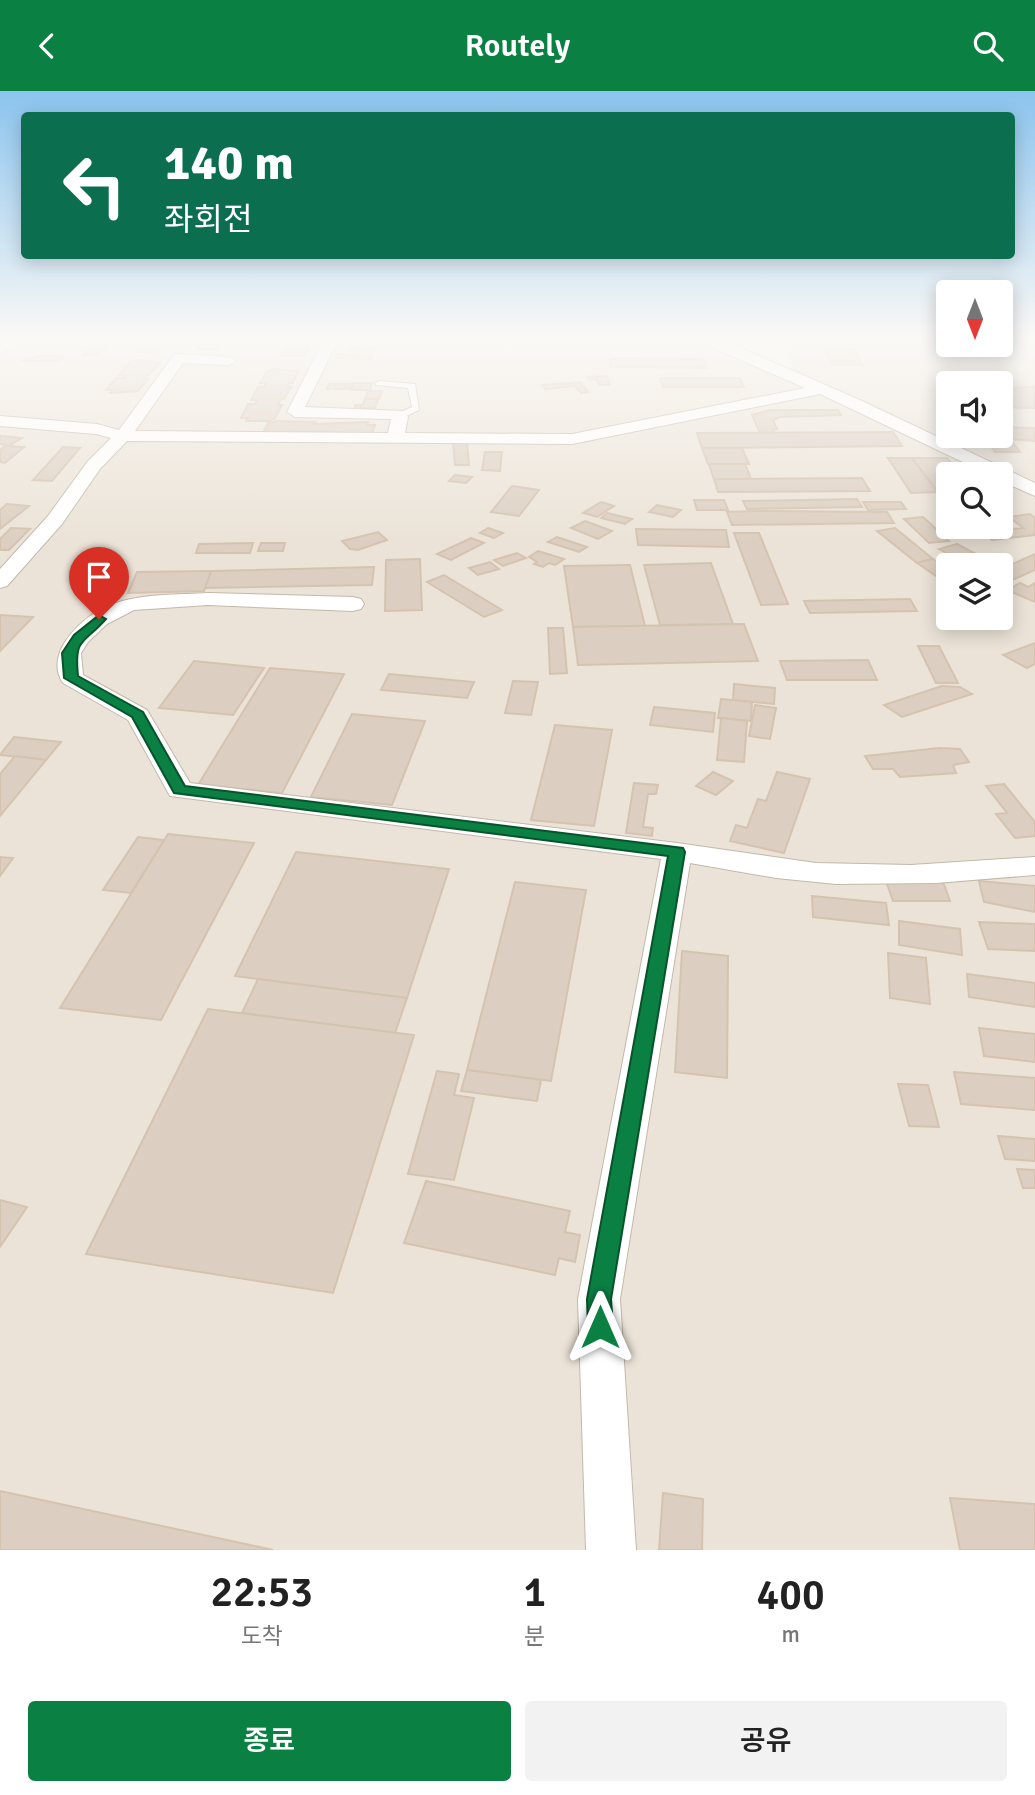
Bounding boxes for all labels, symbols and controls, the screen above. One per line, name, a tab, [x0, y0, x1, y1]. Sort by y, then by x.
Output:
text: Routely	[465, 26, 570, 65]
icon: back	[28, 27, 66, 65]
icon: search	[969, 27, 1007, 65]
text: 140 m	[164, 133, 294, 193]
icon: left	[49, 140, 140, 231]
text: 좌회전	[164, 200, 252, 239]
north arrow	[936, 280, 1013, 357]
map controls	[936, 280, 1013, 630]
button: sound	[936, 371, 1013, 448]
button: search	[936, 462, 1013, 539]
pin	[69, 547, 129, 619]
button: layers	[936, 553, 1013, 630]
icon: arrive	[80, 558, 118, 596]
position arrow	[563, 1290, 637, 1364]
text: 22:53	[210, 1567, 313, 1618]
text: 1	[523, 1567, 546, 1618]
text: 400	[757, 1570, 825, 1621]
text: m	[781, 1620, 800, 1649]
text: 도착	[241, 1622, 283, 1651]
text: 분	[524, 1622, 545, 1651]
button: 종료	[28, 1701, 511, 1781]
button: 공유	[525, 1701, 1007, 1781]

